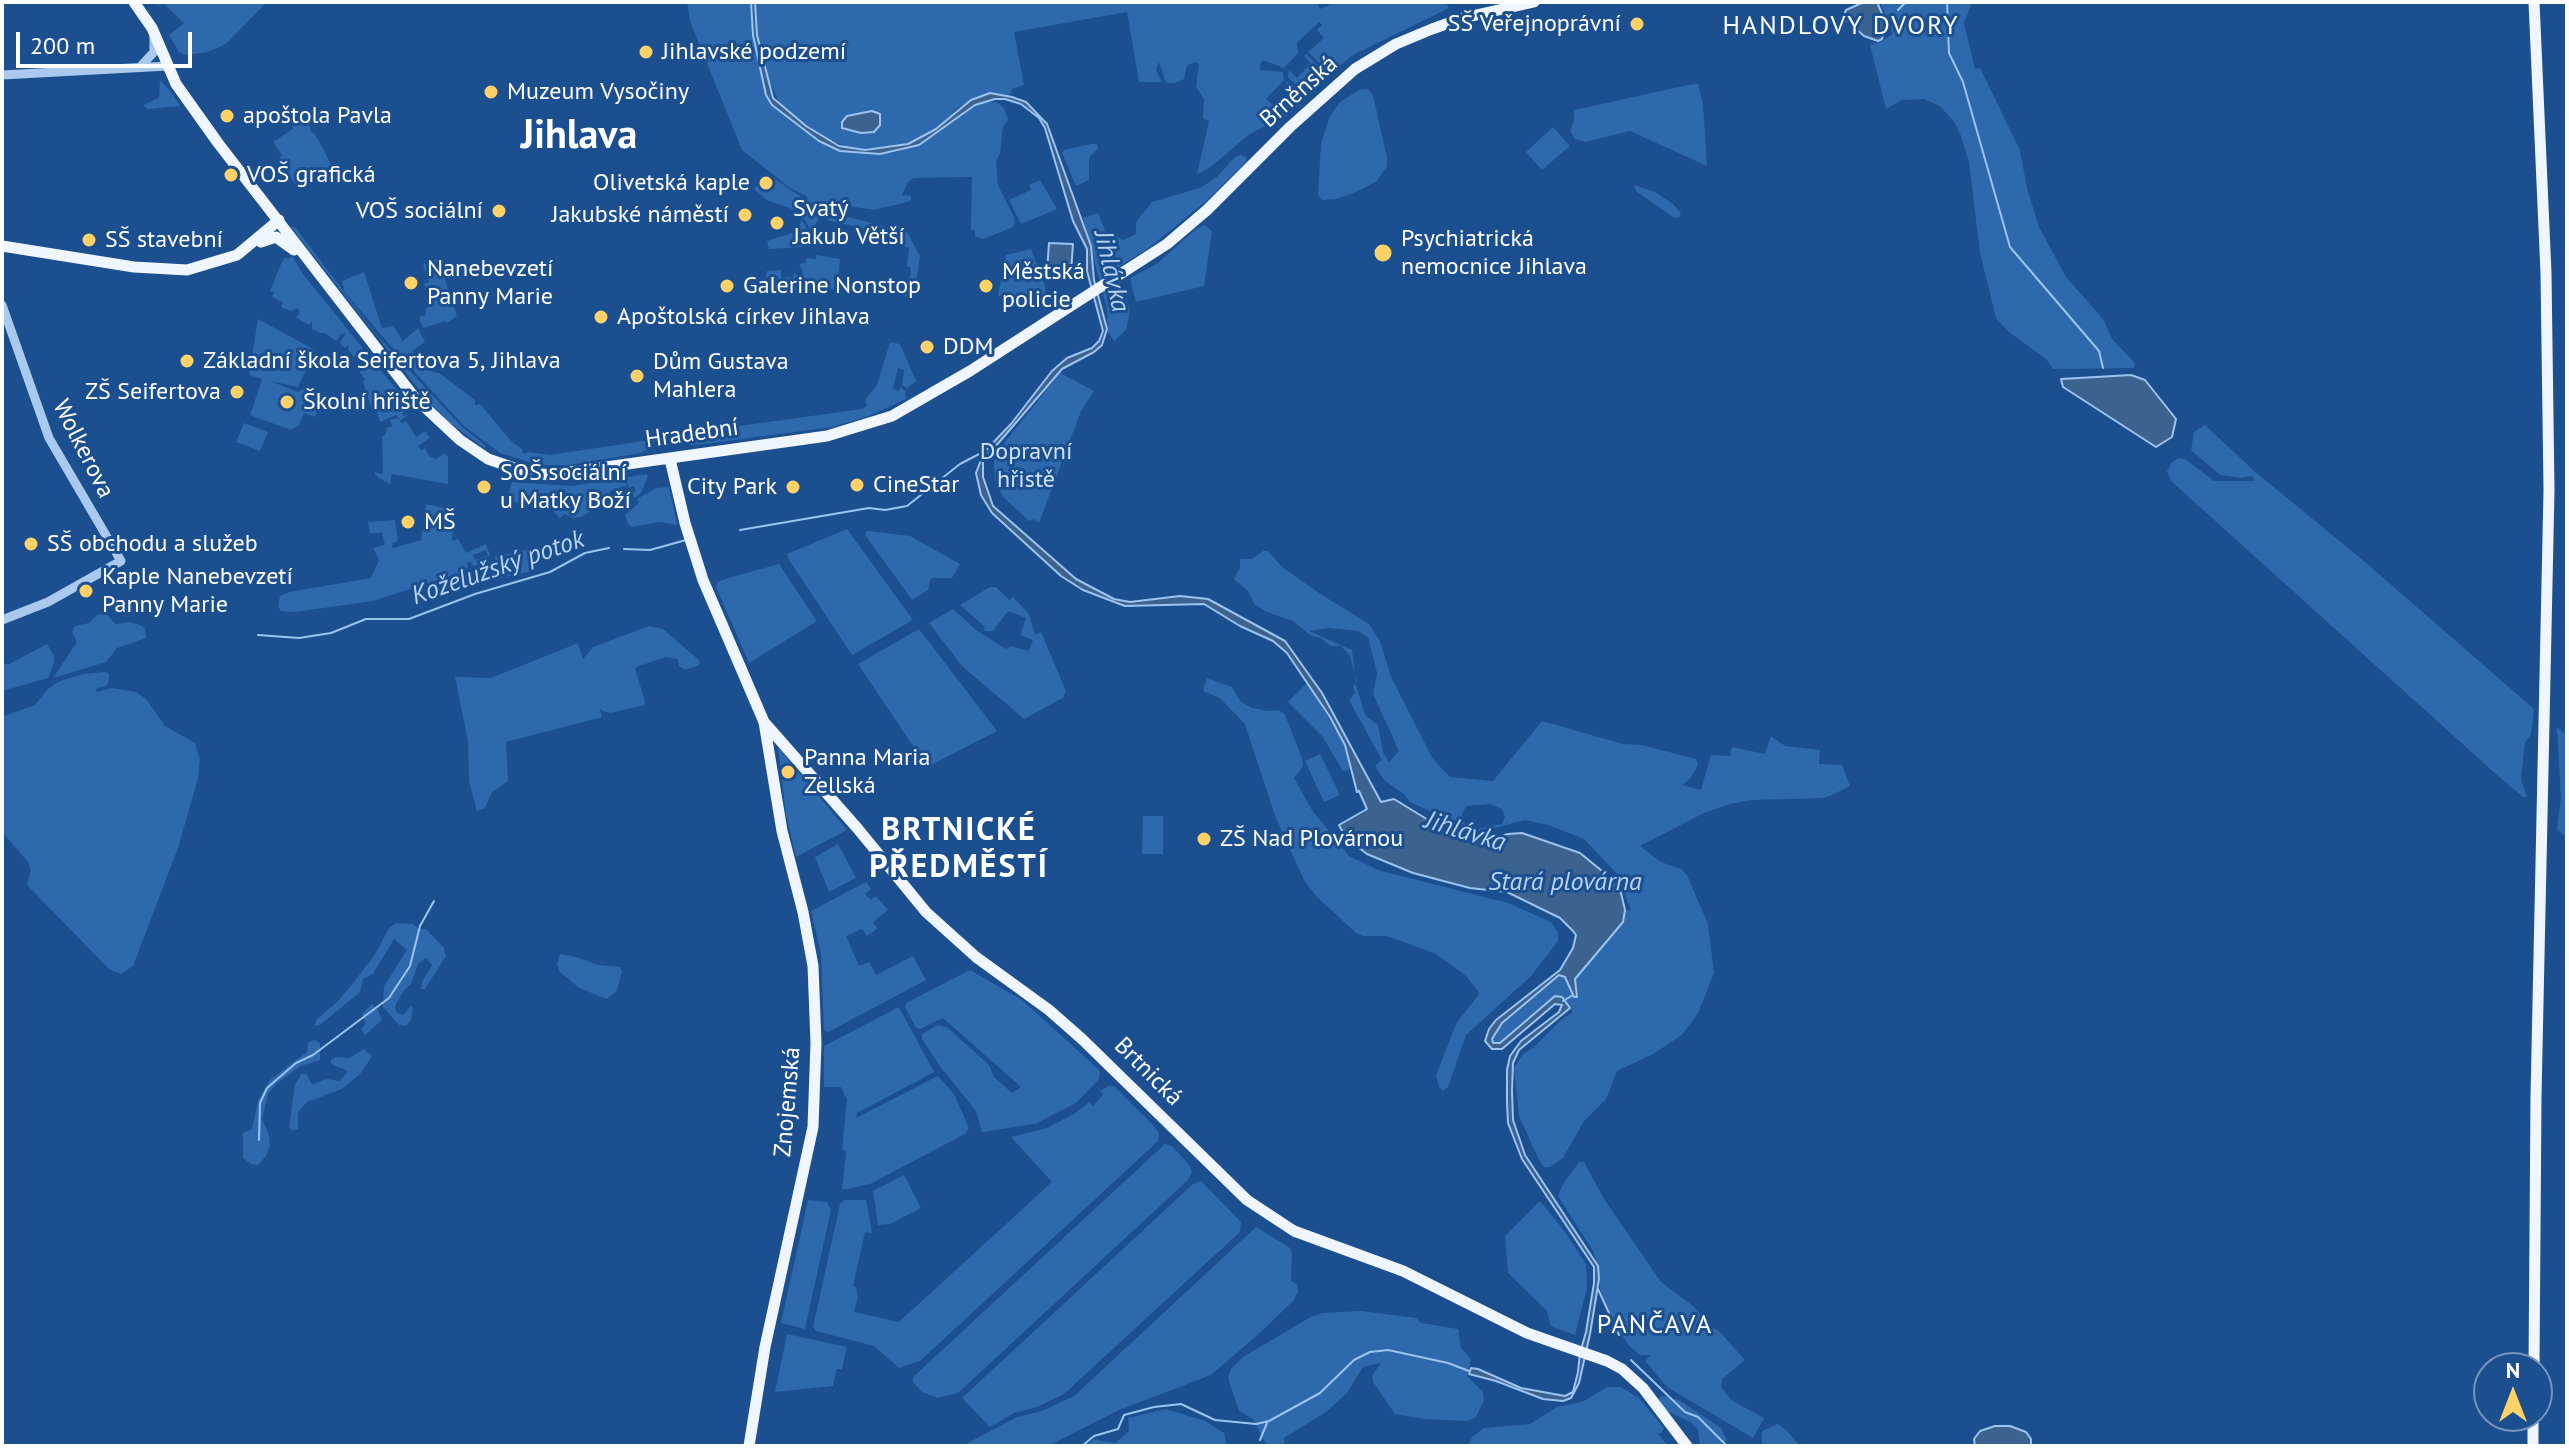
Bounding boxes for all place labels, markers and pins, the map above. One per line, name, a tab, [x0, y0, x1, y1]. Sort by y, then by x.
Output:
place label: SŠ Veřejnoprávní	[1448, 10, 1621, 38]
marker: SŠ Veřejnoprávní	[1628, 15, 1646, 33]
place label: Jihlavské podzemí	[662, 38, 846, 66]
marker: Jihlavské podzemí	[637, 43, 655, 61]
place label: Muzeum Vysočiny	[507, 78, 689, 106]
marker: Muzeum Vysočiny	[482, 83, 500, 101]
place label: apoštola Pavla	[243, 102, 392, 130]
marker: apoštola Pavla	[218, 107, 236, 125]
place label: VOŠ grafická	[247, 161, 376, 189]
marker: VOŠ grafická	[222, 166, 240, 184]
place label: Olivetská kaple	[593, 169, 750, 197]
marker: Olivetská kaple	[757, 174, 775, 192]
place label: Svatý Jakub Větší	[793, 195, 905, 251]
place label: VOŠ sociální	[356, 197, 483, 225]
place label: Jakubské náměstí	[551, 201, 729, 229]
marker: VOŠ sociální	[490, 202, 508, 220]
marker: Jakubské náměstí	[736, 206, 754, 224]
marker: Svatý Jakub Větší	[768, 214, 786, 232]
place label: Psychiatrická nemocnice Jihlava	[1401, 225, 1587, 281]
place label: SŠ stavební	[105, 226, 223, 254]
marker: SŠ stavební	[80, 231, 98, 249]
marker: Psychiatrická nemocnice Jihlava	[1372, 242, 1394, 264]
place label: Nanebevzetí Panny Marie	[427, 255, 553, 311]
place label: Městská policie	[1002, 258, 1085, 314]
place label: Galerine Nonstop	[743, 272, 921, 300]
marker: Nanebevzetí Panny Marie	[402, 274, 420, 292]
marker: Galerine Nonstop	[718, 277, 736, 295]
marker: Městská policie	[977, 277, 995, 295]
place label: Apoštolská církev Jihlava	[617, 303, 870, 331]
marker: Apoštolská církev Jihlava	[592, 308, 610, 326]
place label: DDM	[943, 333, 993, 361]
marker: DDM	[918, 338, 936, 356]
place label: Základní škola Seifertova 5, Jihlava	[203, 347, 561, 375]
place label: Dům Gustava Mahlera	[653, 348, 789, 404]
marker: Základní škola Seifertova 5, Jihlava	[178, 352, 196, 370]
marker: Dům Gustava Mahlera	[628, 367, 646, 385]
place label: ZŠ Seifertova	[85, 378, 221, 406]
marker: ZŠ Seifertova	[228, 383, 246, 401]
place label: Školní hřiště	[303, 388, 431, 416]
marker: Školní hřiště	[278, 393, 296, 411]
place label: SOŠ sociální u Matky Boží	[500, 459, 631, 515]
place label: CineStar	[873, 471, 959, 499]
place label: City Park	[687, 473, 777, 501]
marker: CineStar	[848, 476, 866, 494]
marker: SOŠ sociální u Matky Boží	[475, 478, 493, 496]
marker: City Park	[784, 478, 802, 496]
place label: MŠ	[424, 508, 456, 536]
marker: MŠ	[399, 513, 417, 531]
place label: SŠ obchodu a služeb	[47, 530, 258, 558]
marker: SŠ obchodu a služeb	[22, 535, 40, 553]
place label: Kaple Nanebevzetí Panny Marie	[102, 563, 293, 619]
marker: Kaple Nanebevzetí Panny Marie	[77, 582, 95, 600]
place label: Panna Maria Zellská	[804, 744, 930, 800]
marker: Panna Maria Zellská	[779, 763, 797, 781]
place label: ZŠ Nad Plovárnou	[1220, 825, 1403, 853]
marker: ZŠ Nad Plovárnou	[1195, 830, 1213, 848]

